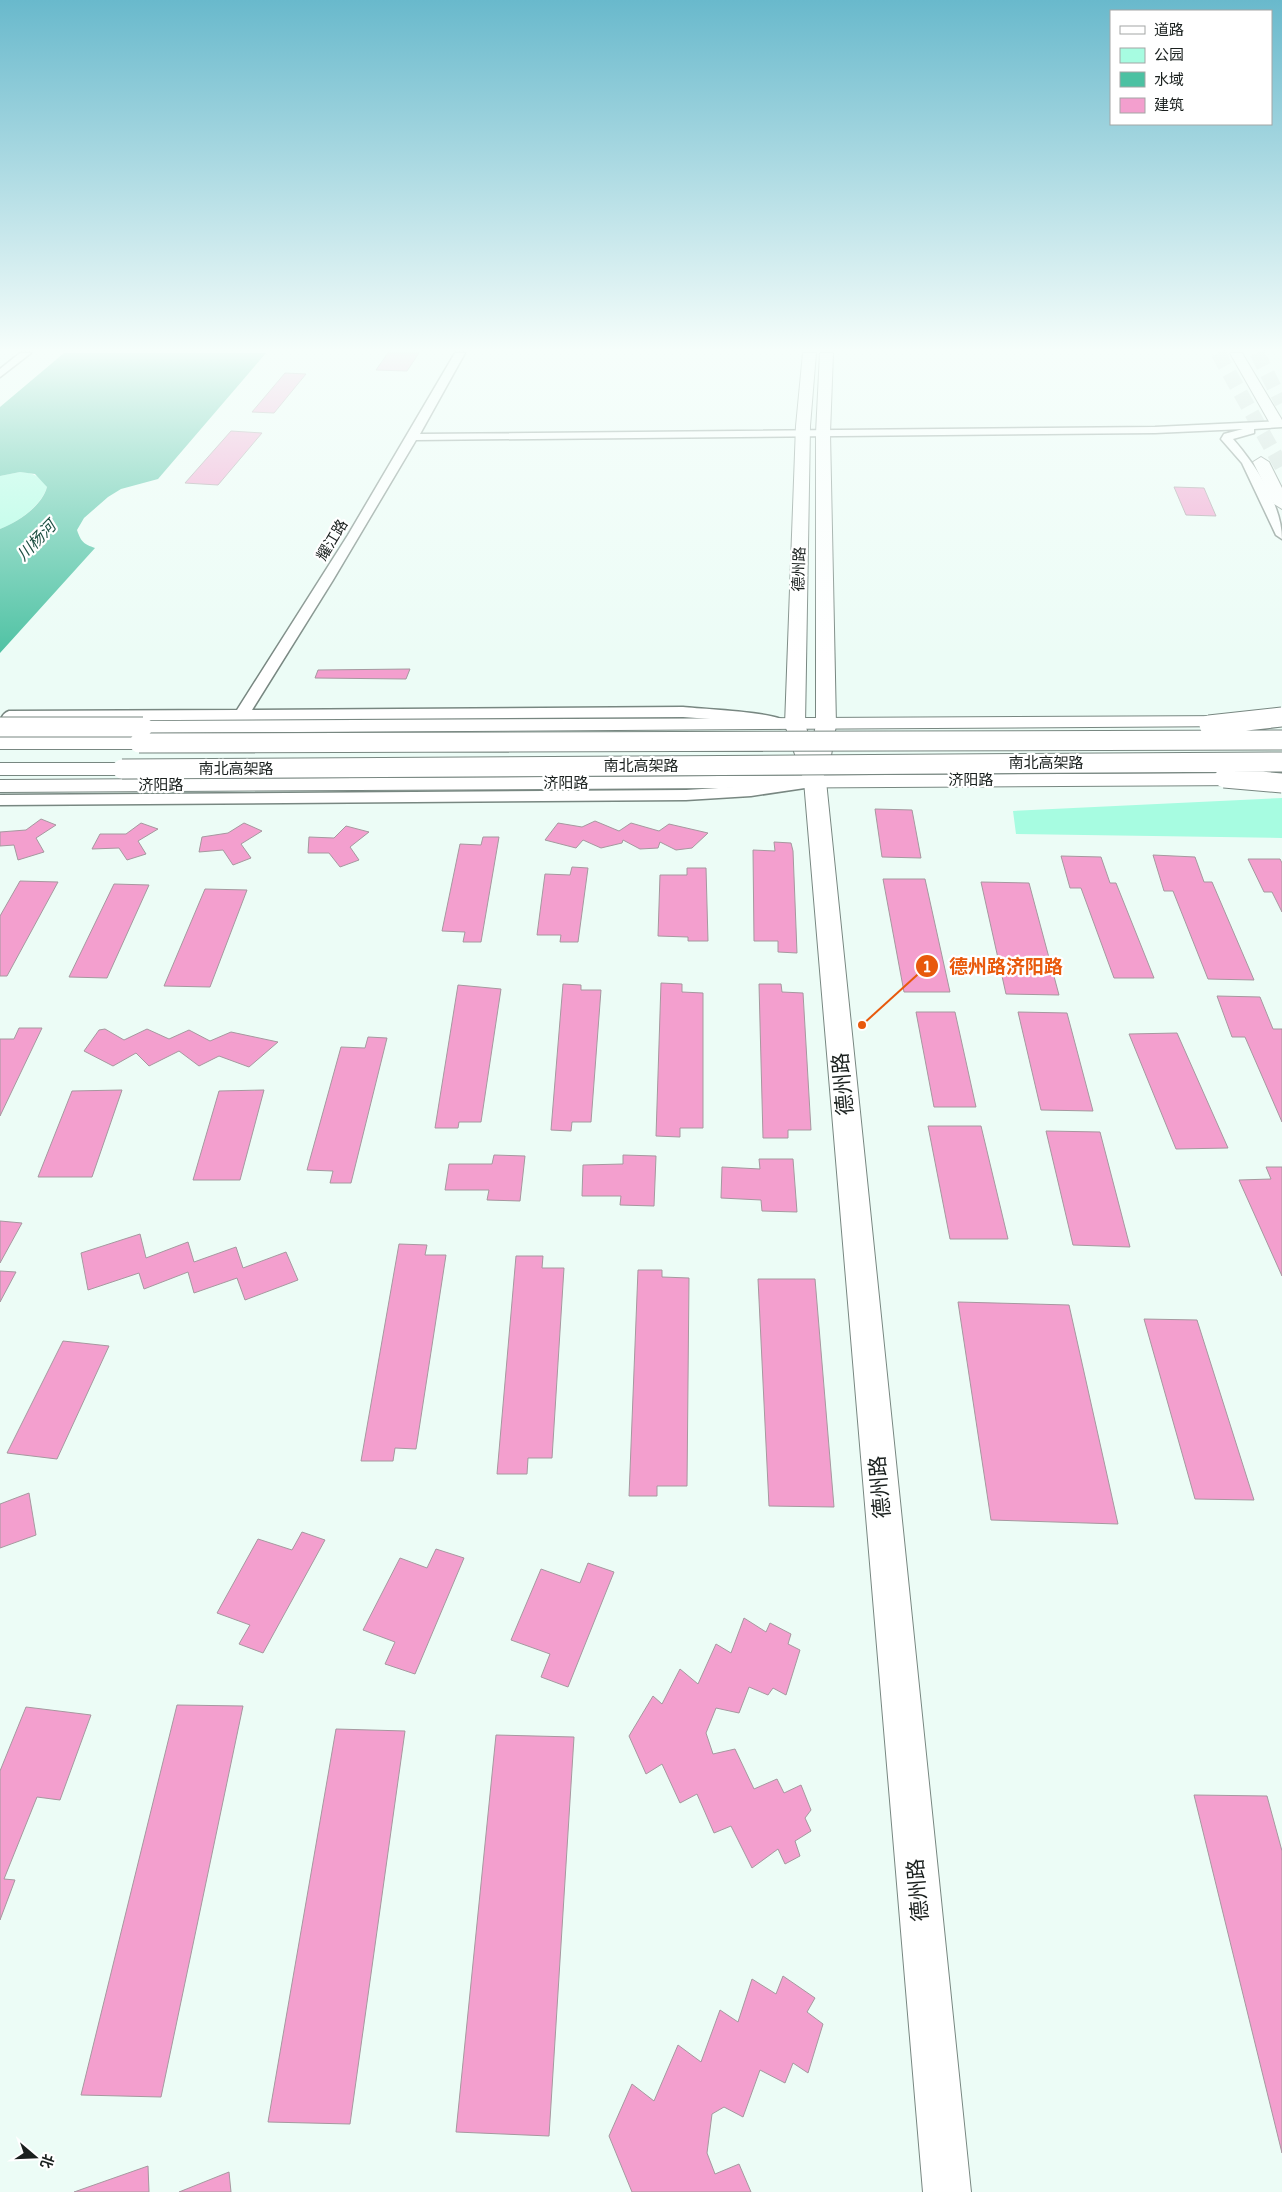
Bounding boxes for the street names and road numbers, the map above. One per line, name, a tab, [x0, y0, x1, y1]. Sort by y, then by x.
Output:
street label: 耀江路	[313, 516, 351, 564]
street label: 德州路	[789, 546, 809, 592]
street label: 南北高架路	[1008, 754, 1084, 772]
street label: 南北高架路	[603, 757, 679, 775]
street label: 南北高架路	[198, 760, 274, 778]
street label: 济阳路	[948, 771, 994, 789]
street label: 济阳路	[543, 774, 589, 792]
street label: 济阳路	[138, 776, 184, 794]
street label: 德州路	[828, 1051, 859, 1116]
street label: 德州路	[865, 1454, 896, 1519]
street label: 德州路	[903, 1857, 934, 1922]

